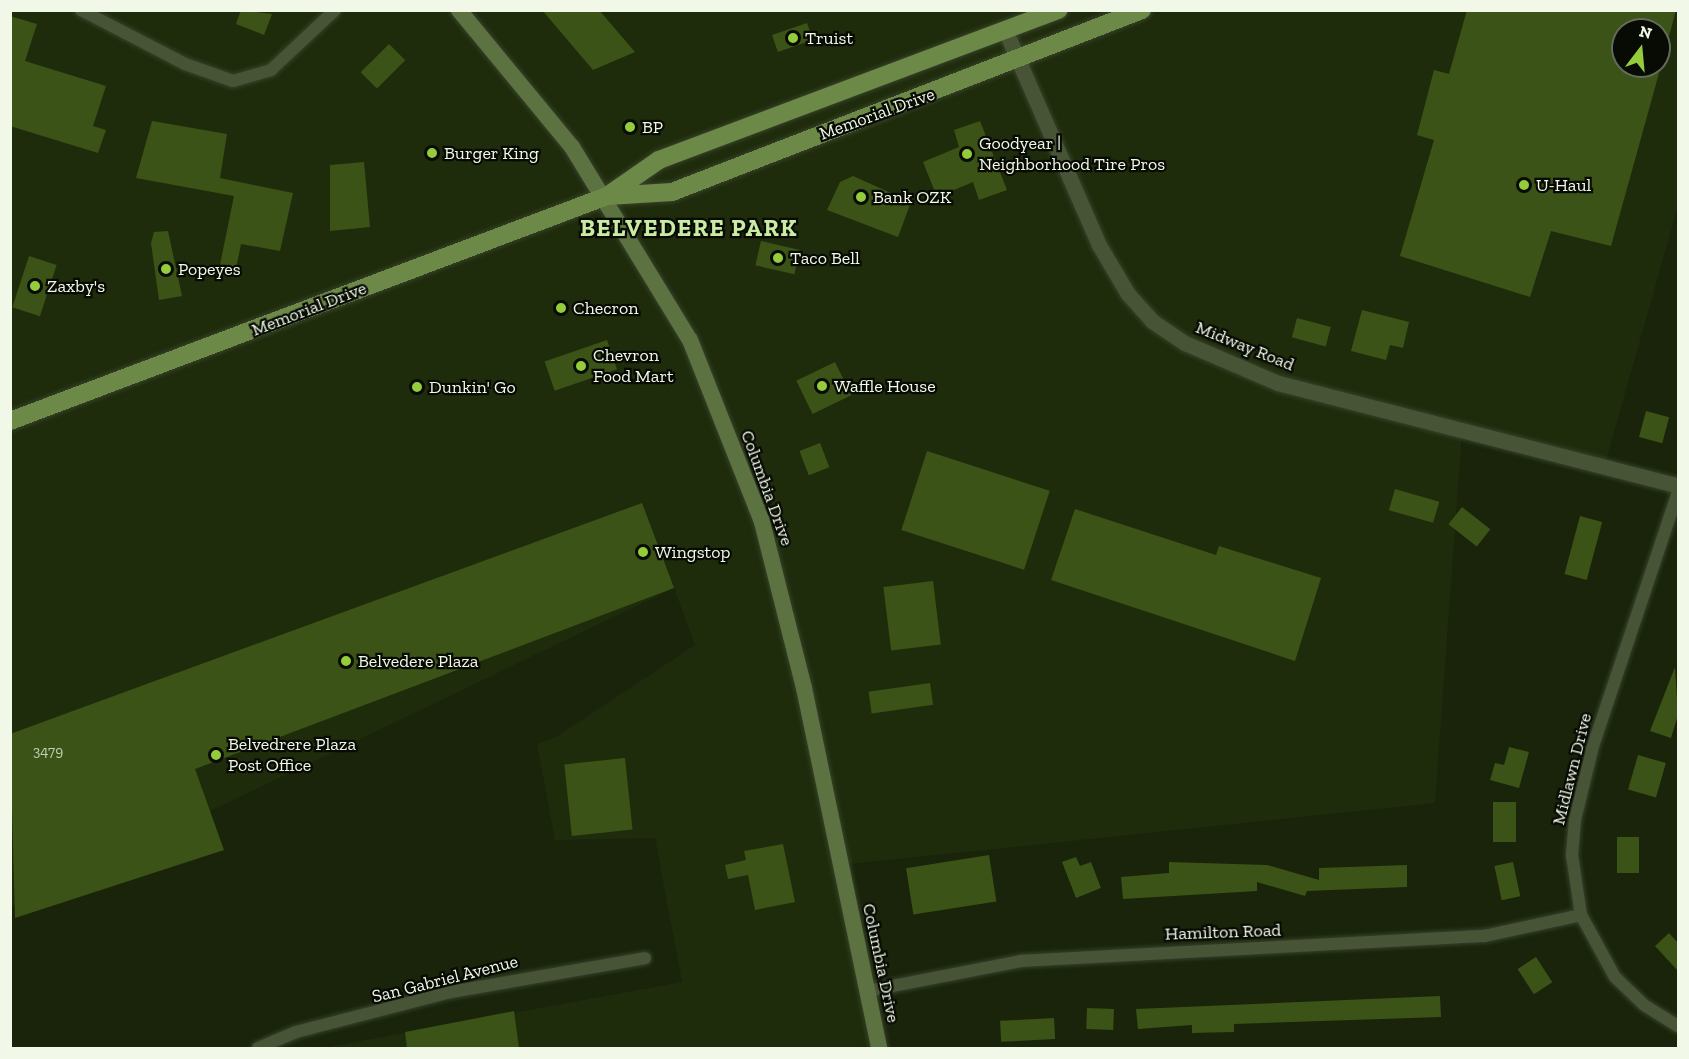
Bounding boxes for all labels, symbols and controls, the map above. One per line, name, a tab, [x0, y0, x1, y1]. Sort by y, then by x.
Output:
north arrow	[1611, 18, 1671, 78]
text: N	[1637, 21, 1654, 43]
place label: Truist	[805, 27, 853, 49]
marker: Truist	[786, 31, 800, 45]
street label: Memorial Drive	[816, 83, 938, 145]
place label: BP	[642, 116, 663, 138]
marker: BP	[623, 120, 637, 134]
place label: Goodyear | Neighborhood Tire Pros	[979, 133, 1165, 176]
place label: Burger King	[444, 142, 539, 164]
marker: Burger King	[425, 146, 439, 160]
marker: Goodyear | Neighborhood Tire Pros	[960, 147, 974, 161]
place label: U-Haul	[1536, 174, 1591, 196]
marker: U-Haul	[1517, 178, 1531, 192]
place label: Bank OZK	[873, 186, 951, 208]
marker: Bank OZK	[854, 190, 868, 204]
district label: BELVEDERE PARK	[580, 214, 798, 242]
place label: Taco Bell	[790, 247, 860, 269]
marker: Taco Bell	[771, 251, 785, 265]
place label: Popeyes	[178, 258, 241, 280]
marker: Popeyes	[159, 262, 173, 276]
place label: Zaxby's	[47, 275, 105, 297]
street label: Memorial Drive	[249, 277, 369, 341]
marker: Zaxby's	[28, 279, 42, 293]
place label: Checron	[573, 297, 639, 319]
marker: Checron	[554, 301, 568, 315]
street label: Midway Road	[1192, 316, 1298, 376]
place label: Chevron Food Mart	[593, 345, 674, 388]
marker: Chevron Food Mart	[574, 359, 588, 373]
place label: Waffle House	[834, 375, 936, 397]
place label: Dunkin' Go	[429, 376, 516, 398]
marker: Waffle House	[815, 379, 829, 393]
marker: Dunkin' Go	[410, 380, 424, 394]
street label: Columbia Drive	[736, 427, 798, 549]
place label: Wingstop	[655, 541, 730, 563]
marker: Wingstop	[636, 545, 650, 559]
place label: Belvedere Plaza	[358, 650, 479, 672]
marker: Belvedere Plaza	[339, 654, 353, 668]
street label: Midlawn Drive	[1548, 711, 1596, 827]
place label: Belvedrere Plaza Post Office	[228, 734, 356, 777]
house number: 3479	[33, 743, 63, 761]
marker: Belvedrere Plaza Post Office	[209, 748, 223, 762]
street label: Columbia Drive	[858, 902, 904, 1024]
street label: Hamilton Road	[1164, 919, 1282, 945]
street label: San Gabriel Avenue	[369, 950, 521, 1008]

